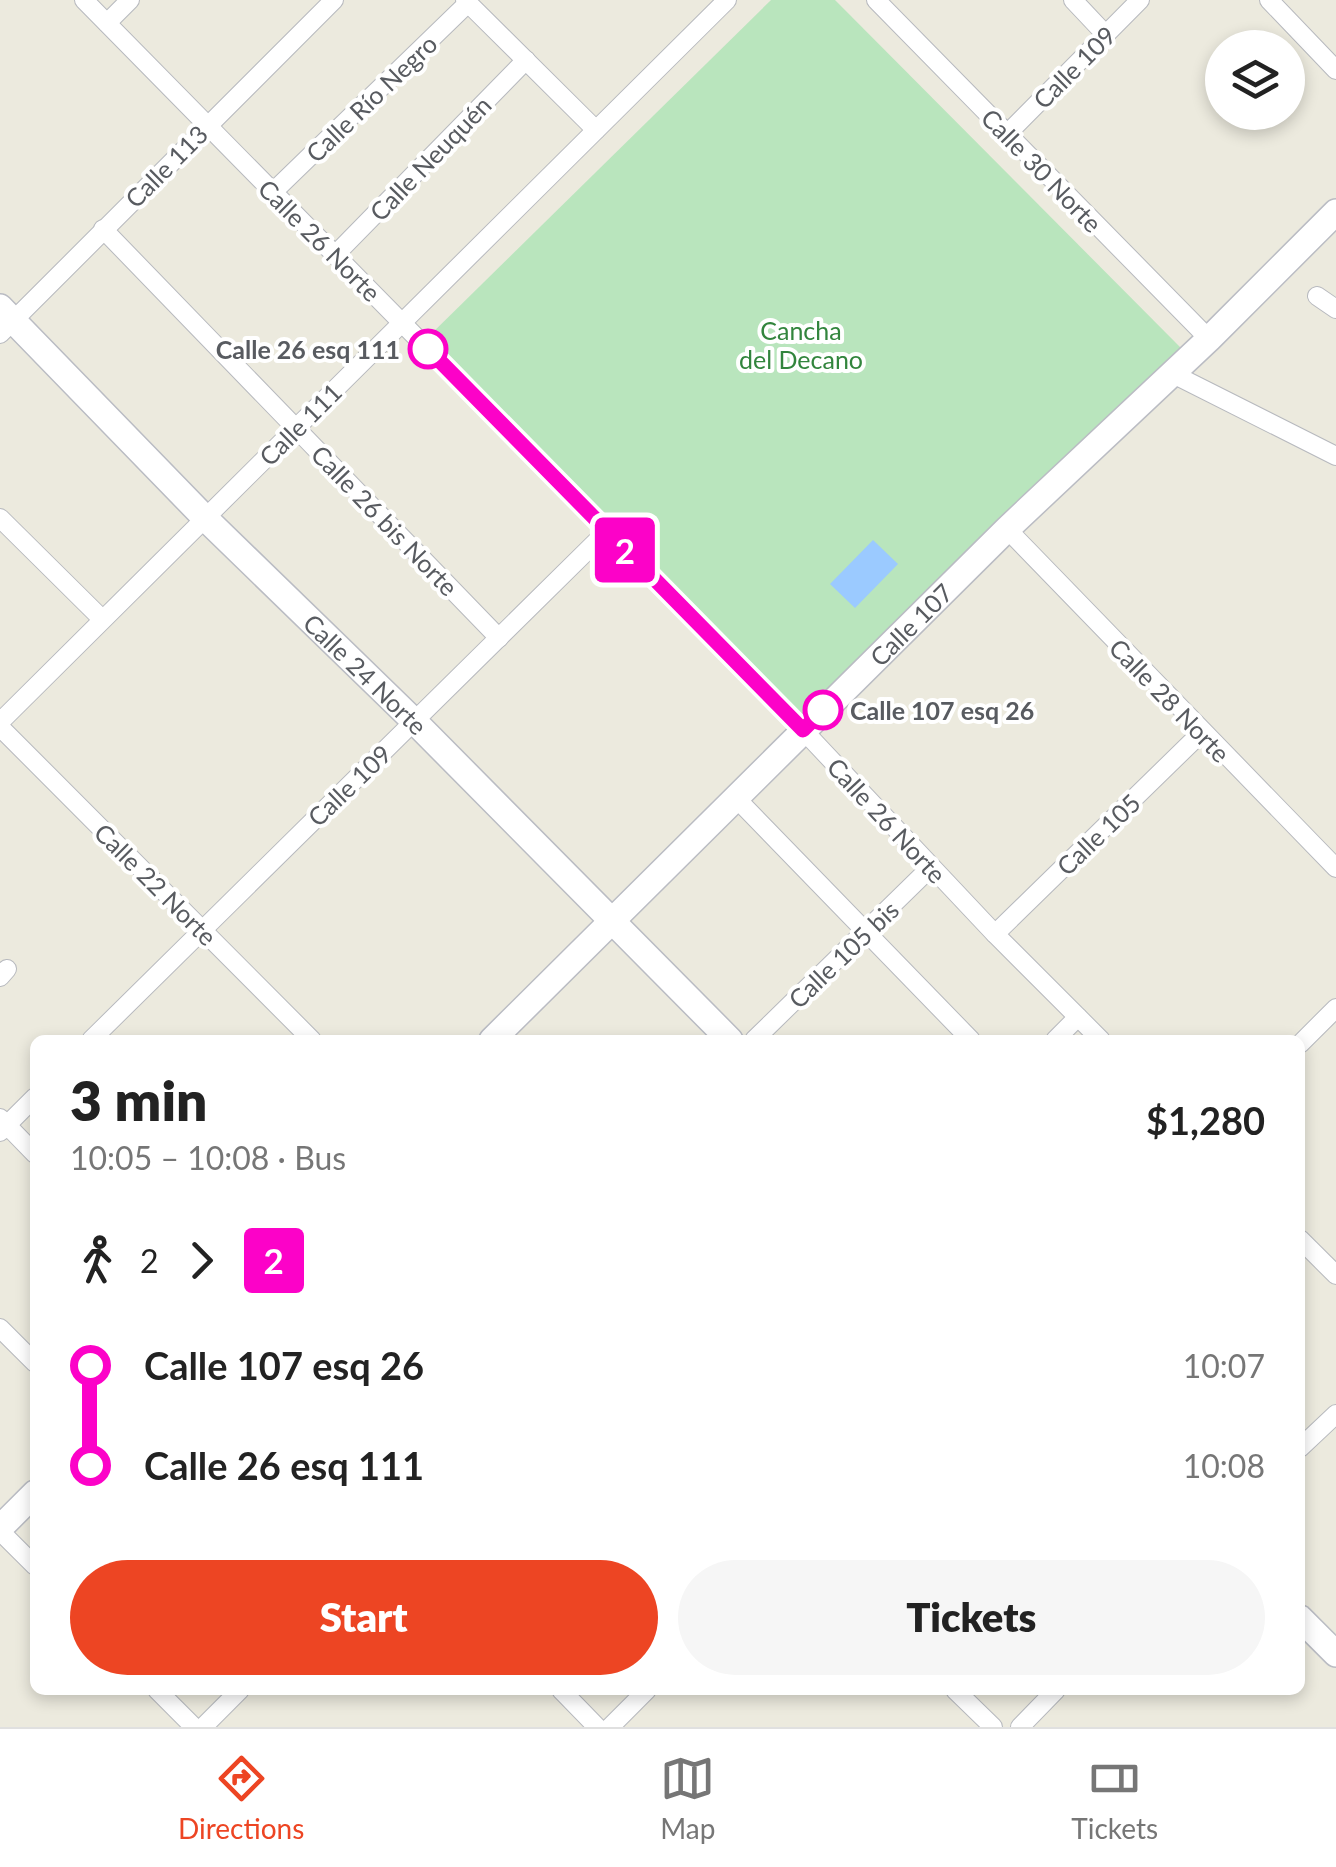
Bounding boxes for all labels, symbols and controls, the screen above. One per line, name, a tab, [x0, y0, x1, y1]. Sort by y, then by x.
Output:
street label: Calle 109	[1027, 20, 1121, 114]
street label: Calle Río Negro	[299, 28, 443, 168]
map controls	[1205, 30, 1305, 130]
button: layers	[1205, 30, 1305, 130]
street label: Calle Neuquén	[363, 90, 497, 226]
street label: Calle 30 Norte	[976, 102, 1108, 238]
street label: Calle 113	[119, 119, 213, 213]
street label: Calle 26 Norte	[253, 173, 387, 307]
park label: Cancha del Decano	[739, 315, 863, 374]
marker: Calle 26 esq 111	[409, 330, 447, 368]
place label: Calle 26 esq 111	[216, 334, 400, 364]
street label: Calle 111	[253, 377, 347, 471]
street label: Calle 26 bis Norte	[306, 439, 464, 601]
line badge: 2	[592, 518, 658, 582]
text: 2	[615, 529, 635, 571]
street label: Calle 107	[863, 577, 958, 672]
street label: Calle 24 Norte	[298, 607, 433, 740]
street label: Calle 28 Norte	[1104, 632, 1236, 768]
marker: Calle 107 esq 26	[804, 691, 842, 729]
place label: Calle 107 esq 26	[850, 695, 1034, 725]
street label: Calle 109	[301, 738, 397, 832]
street label: Calle 26 Norte	[821, 751, 953, 889]
street label: Calle 105	[1050, 787, 1146, 881]
street label: Calle 22 Norte	[89, 817, 223, 951]
street label: Calle 105 bis	[782, 894, 904, 1014]
text: 3 min	[70, 1067, 207, 1133]
text: $1,280	[1146, 1097, 1265, 1143]
text: 10:05 – 10:08 · Bus	[70, 1138, 346, 1177]
icon: walk	[70, 1233, 125, 1288]
icon: forward	[174, 1233, 229, 1288]
text: 2	[264, 1239, 284, 1281]
text: 2	[140, 1241, 159, 1280]
text: Calle 107 esq 26	[144, 1342, 424, 1388]
text: 10:07	[1183, 1346, 1265, 1385]
text: Calle 26 esq 111	[144, 1442, 424, 1488]
text: 10:08	[1183, 1446, 1265, 1485]
button: Start	[70, 1560, 658, 1675]
button: Tickets	[678, 1560, 1265, 1675]
tab: Directions	[178, 1751, 304, 1845]
tab: Map	[660, 1751, 715, 1845]
tab: Tickets	[1071, 1751, 1158, 1845]

